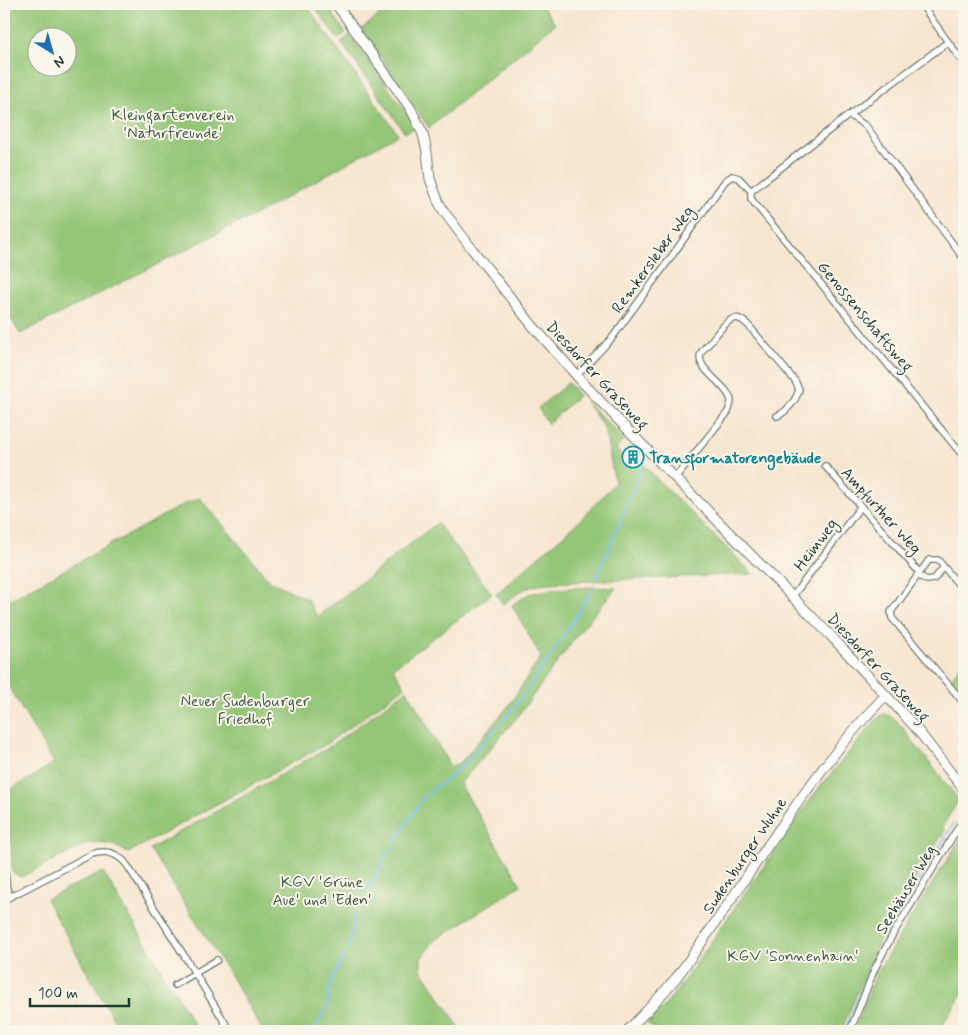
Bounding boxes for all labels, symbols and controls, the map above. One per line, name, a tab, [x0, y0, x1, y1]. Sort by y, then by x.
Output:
north arrow	[28, 28, 78, 78]
text: N	[50, 52, 68, 72]
park label: Kleingartenverein 'Naturfreunde'	[112, 105, 234, 144]
street label: Remkersleber Weg	[607, 202, 700, 318]
street label: Genossenschaftsweg	[811, 257, 918, 378]
street label: Diesdorfer Graseweg	[540, 317, 653, 436]
building icon: Transformatorengebäude	[621, 445, 645, 469]
place label: Transformatorengebäude	[649, 448, 821, 471]
street label: Ampfurther Weg	[835, 463, 926, 560]
street label: Heimweg	[790, 514, 844, 576]
street label: Diesdorfer Graseweg	[821, 609, 934, 728]
park label: Neuer Sudenburger Friedhof	[181, 691, 310, 730]
street label: Sudenburger Wuhne	[698, 793, 793, 919]
street label: Seehäuser Weg	[871, 841, 941, 938]
park label: KGV 'Grüne Aue' und 'Eden'	[272, 872, 372, 911]
park label: KGV 'Sonnenhain'	[727, 946, 859, 967]
scale bar	[30, 975, 129, 1007]
text: 100 m	[38, 984, 78, 1004]

